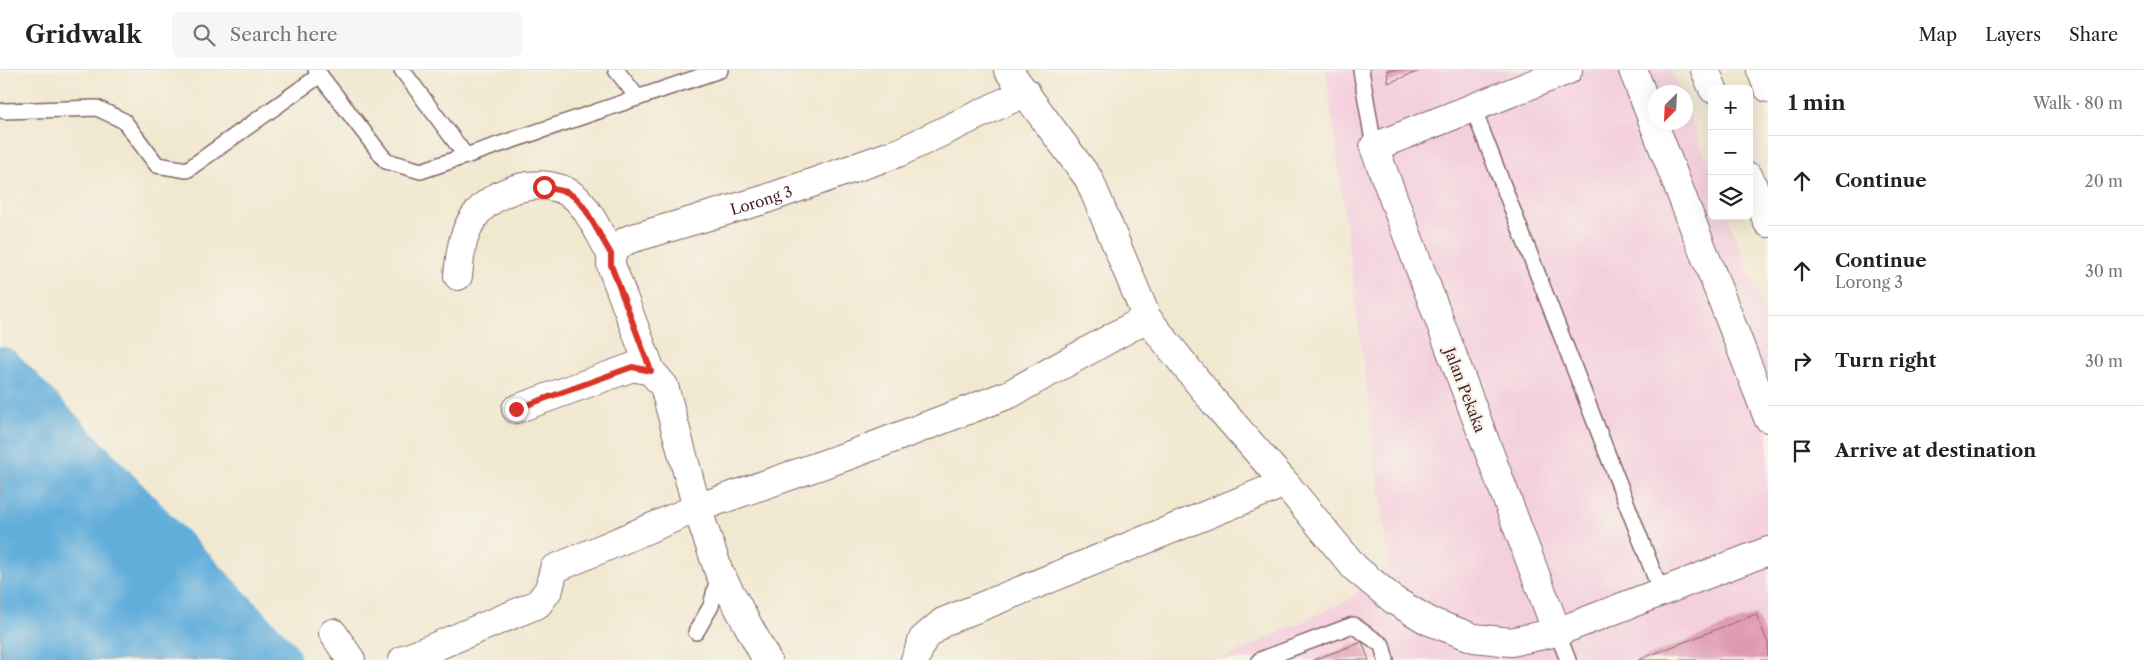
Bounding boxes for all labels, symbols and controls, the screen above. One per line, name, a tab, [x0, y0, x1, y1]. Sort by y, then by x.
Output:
search box	[172, 12, 522, 57]
text: Gridwalk	[25, 20, 142, 49]
icon: search	[190, 21, 218, 49]
text: Search here	[230, 23, 338, 46]
text: Map	[1919, 24, 1957, 46]
text: Layers	[1985, 24, 2041, 46]
text: Share	[2069, 24, 2118, 46]
north arrow	[1648, 85, 1693, 130]
map controls	[1708, 85, 1753, 220]
button: +	[1708, 85, 1753, 130]
text: 1 min	[1788, 90, 1846, 115]
text: Walk · 80 m	[2033, 93, 2123, 113]
button: −	[1708, 130, 1753, 175]
icon: ahead	[1788, 167, 1816, 195]
text: Continue	[1835, 169, 1927, 192]
text: 20 m	[2084, 171, 2123, 191]
button: layers	[1708, 175, 1753, 220]
route start	[533, 176, 556, 199]
street label: Lorong 3	[728, 181, 795, 219]
text: Continue	[1835, 249, 1927, 272]
icon: ahead	[1788, 257, 1816, 285]
text: 30 m	[2085, 261, 2123, 281]
text: Lorong 3	[1835, 272, 1903, 292]
street label: Jalan Pekaka	[1439, 343, 1490, 435]
icon: right	[1788, 347, 1816, 375]
text: Turn right	[1835, 349, 1936, 372]
text: 30 m	[2085, 351, 2123, 371]
route end	[505, 398, 528, 421]
icon: arrive	[1788, 437, 1816, 465]
text: Arrive at destination	[1835, 439, 2036, 462]

